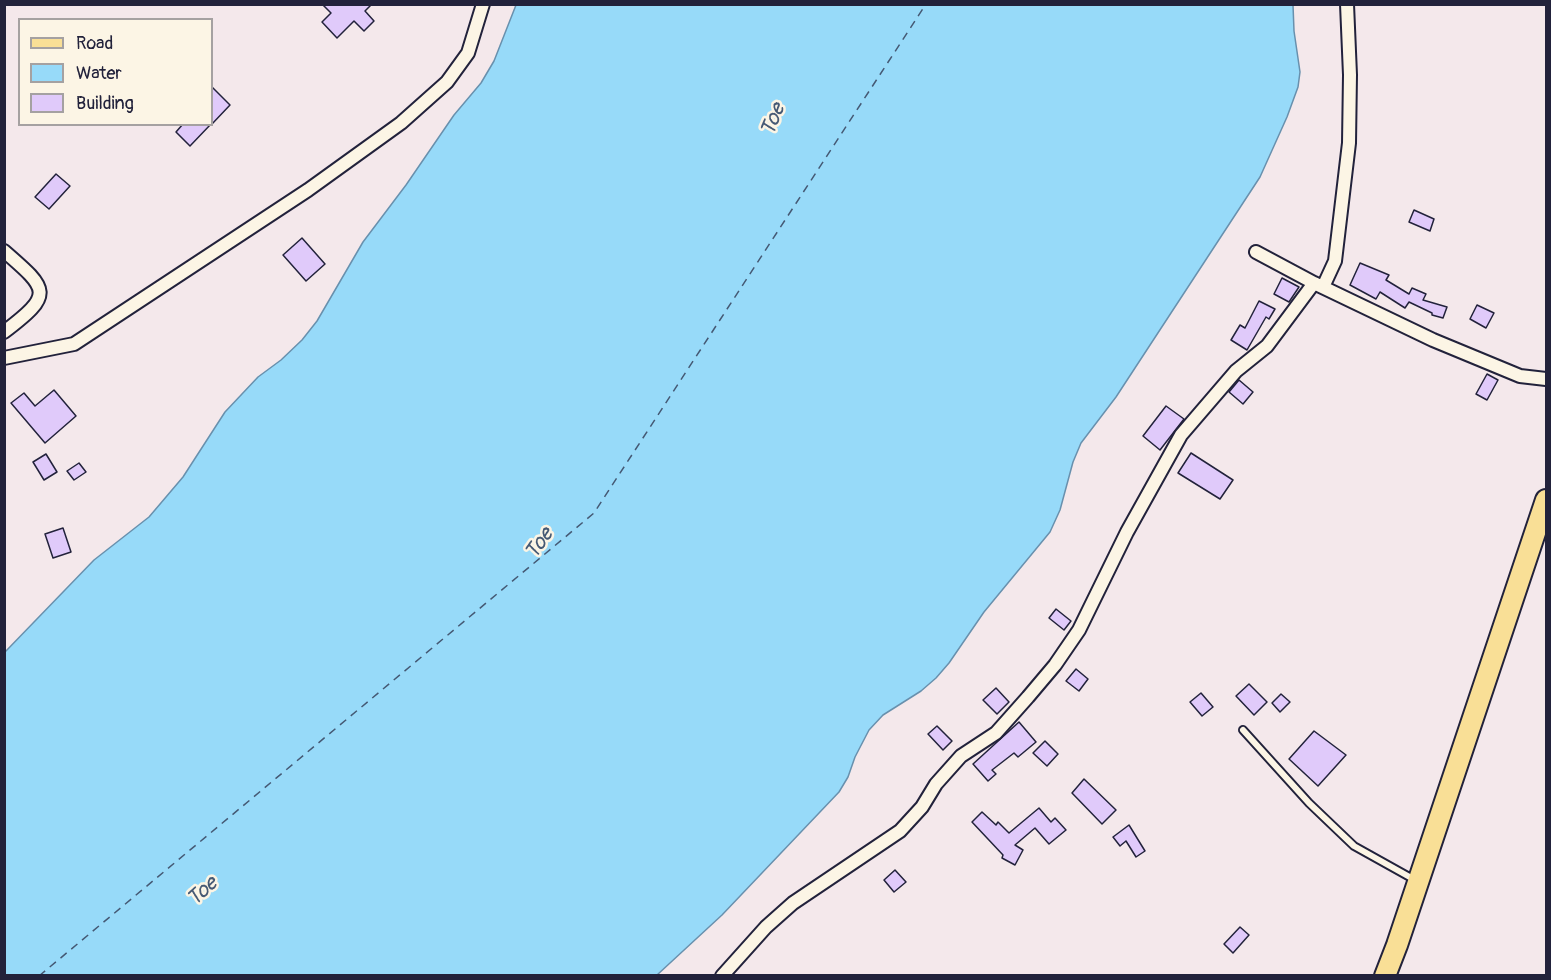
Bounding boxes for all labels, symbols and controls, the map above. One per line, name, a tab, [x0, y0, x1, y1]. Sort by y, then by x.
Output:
legend	[18, 18, 213, 126]
text: Road	[76, 32, 113, 55]
text: Water	[76, 62, 122, 85]
text: Building	[76, 92, 134, 115]
water label: Toe	[756, 100, 792, 140]
water label: Toe	[520, 524, 560, 564]
water label: Toe	[183, 872, 223, 912]

